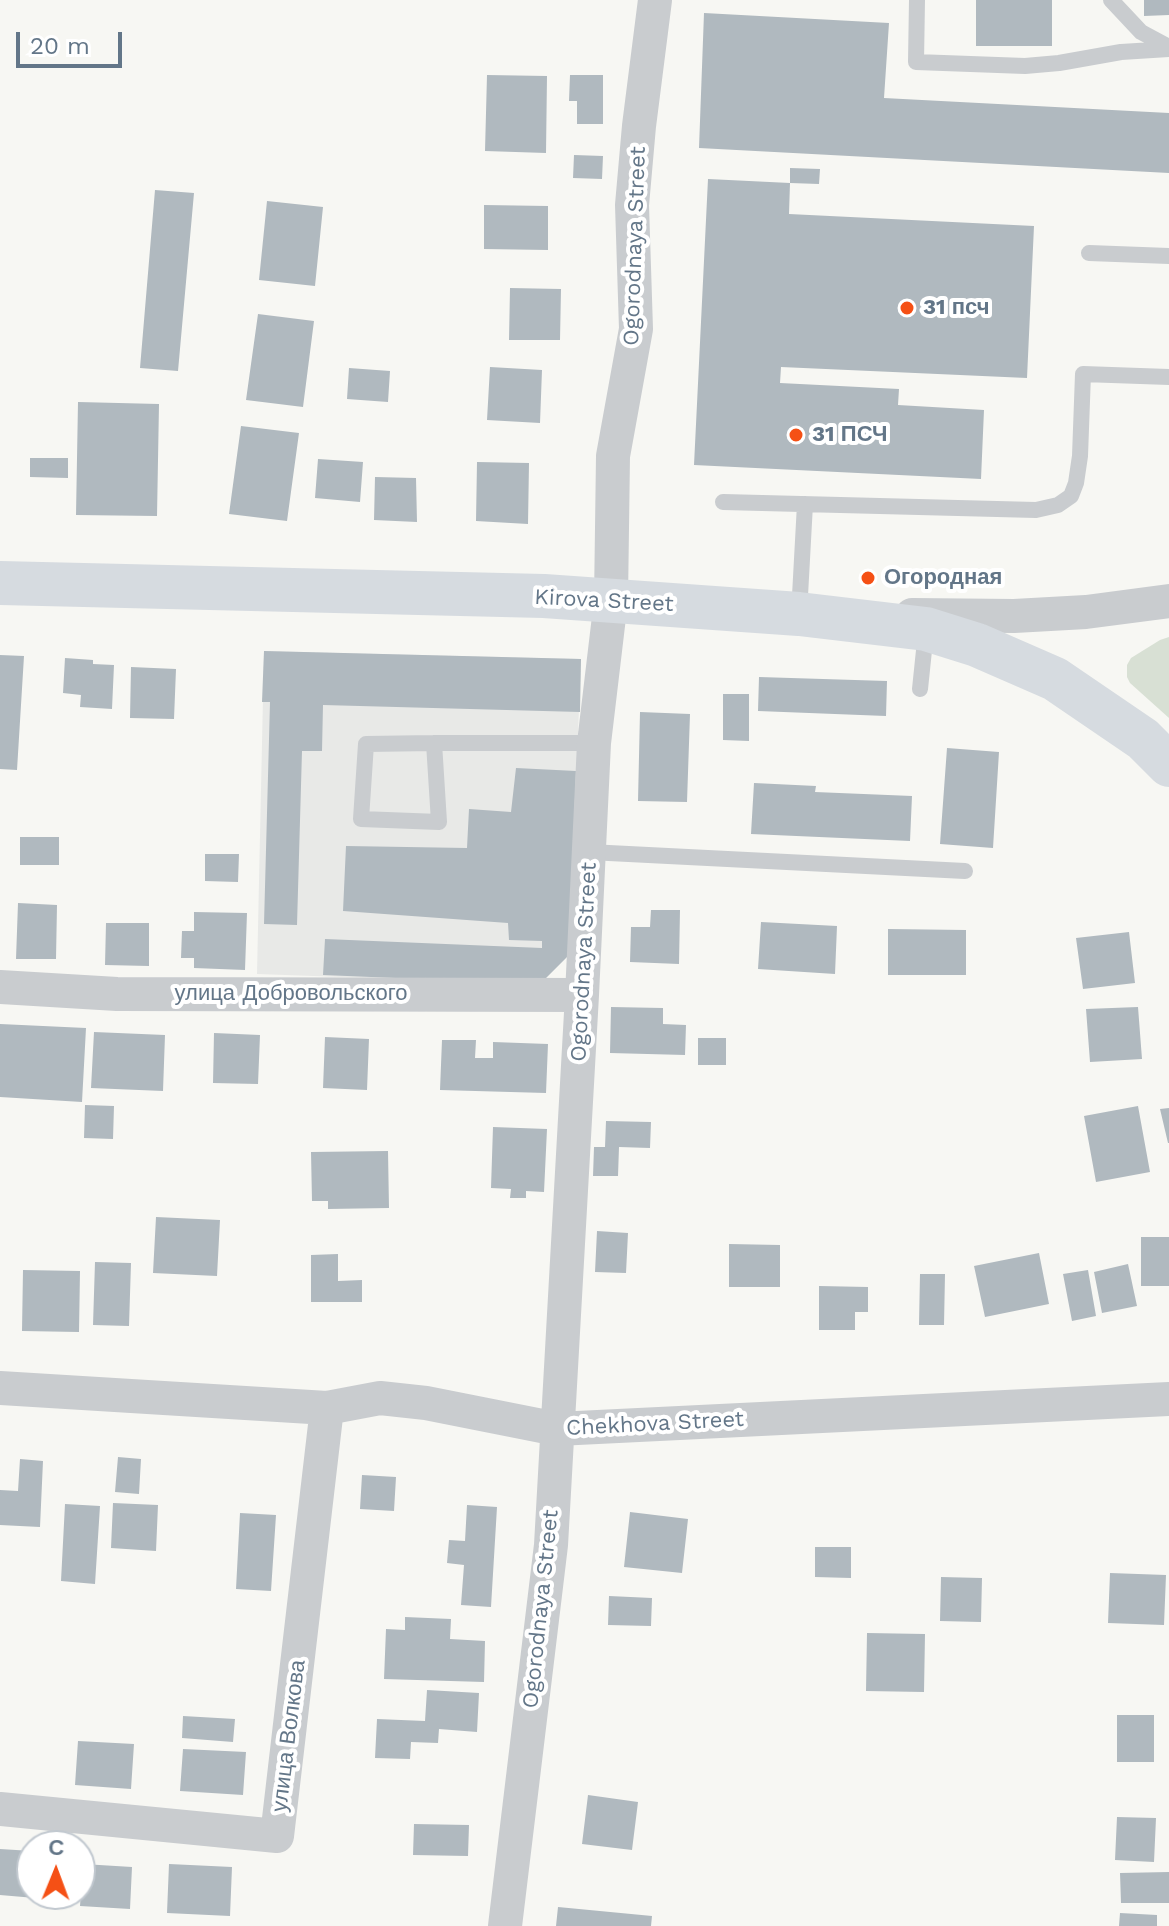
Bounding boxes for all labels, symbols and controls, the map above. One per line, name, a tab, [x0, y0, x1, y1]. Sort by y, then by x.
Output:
scale bar	[20, 16, 126, 66]
text: 20 m	[30, 32, 90, 60]
street label: Ogorodnaya Street	[618, 146, 652, 346]
place label: 31 псч	[923, 295, 990, 321]
marker: 31 псч	[898, 299, 916, 317]
place label: 31 ПСЧ	[812, 422, 887, 448]
marker: 31 ПСЧ	[787, 426, 805, 444]
place label: Огородная	[884, 565, 1002, 591]
marker: Огородная	[859, 569, 877, 587]
street label: Kirova Street	[534, 584, 674, 618]
street label: Ogorodnaya Street	[566, 862, 602, 1062]
street label: улица Добровольского	[175, 981, 407, 1007]
street label: Chekhova Street	[565, 1406, 745, 1442]
street label: Ogorodnaya Street	[517, 1508, 565, 1710]
street label: улица Волкова	[267, 1658, 311, 1814]
north arrow	[16, 1830, 96, 1910]
text: С	[48, 1835, 65, 1860]

